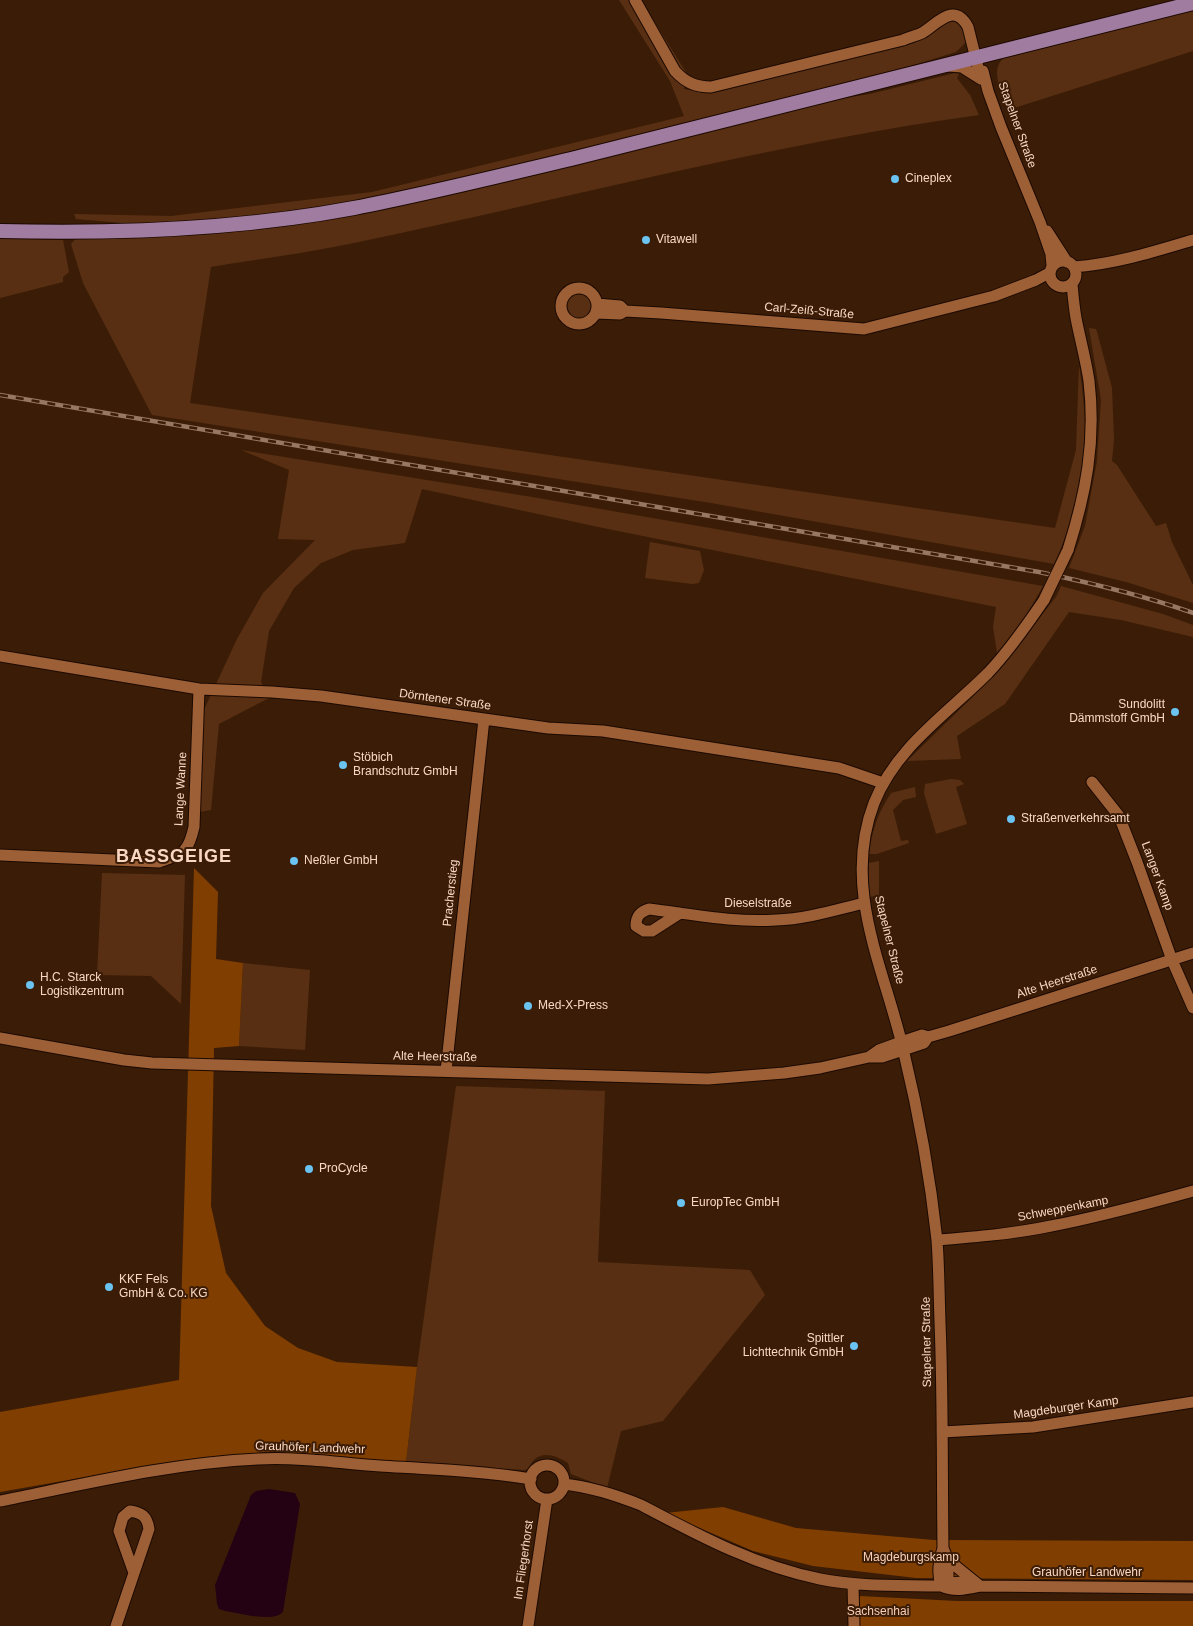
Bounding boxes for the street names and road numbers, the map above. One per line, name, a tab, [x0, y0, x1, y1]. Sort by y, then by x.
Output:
street label: Stapelner Straße	[995, 80, 1039, 170]
street label: Carl-Zeiß-Straße	[764, 300, 854, 322]
street label: Dörntener Straße	[398, 686, 492, 714]
street label: Lange Wanne	[172, 752, 190, 826]
street label: Langer Kamp	[1138, 840, 1176, 912]
street label: Pracherstieg	[440, 859, 462, 927]
street label: Stapelner Straße	[871, 894, 907, 986]
street label: Dieselstraße	[724, 897, 792, 911]
street label: Alte Heerstraße	[1015, 962, 1099, 1002]
street label: Alte Heerstraße	[393, 1049, 477, 1065]
street label: Schweppenkamp	[1016, 1193, 1110, 1225]
street label: Stapelner Straße	[919, 1297, 935, 1387]
street label: Magdeburger Kamp	[1012, 1393, 1120, 1423]
street label: Grauhöfer Landwehr	[255, 1439, 365, 1457]
street label: Im Fliegerhorst	[511, 1519, 537, 1601]
street label: Grauhöfer Landwehr	[1032, 1566, 1142, 1580]

